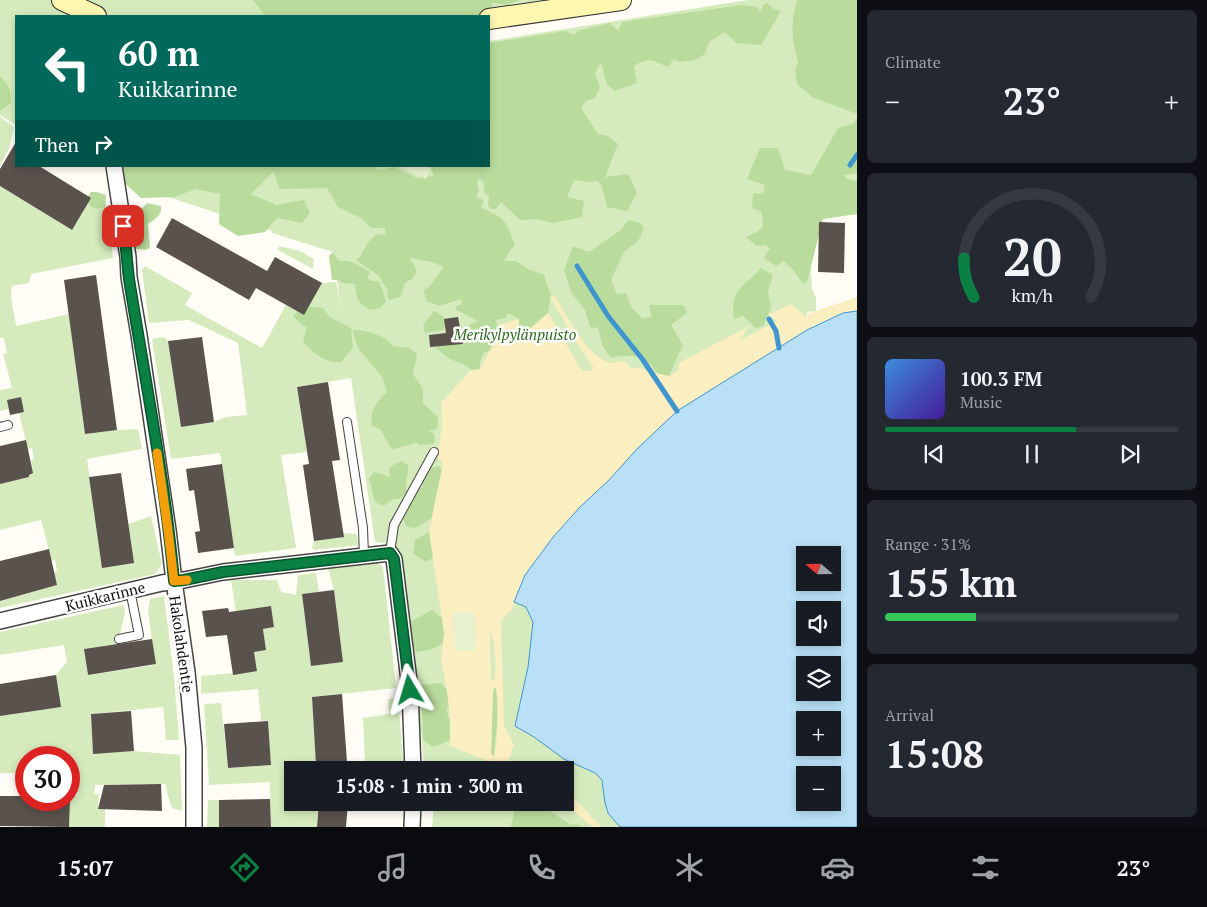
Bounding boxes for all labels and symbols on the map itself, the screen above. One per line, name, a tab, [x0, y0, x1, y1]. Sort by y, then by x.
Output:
pin	[102, 205, 144, 247]
park label: Merikylpylänpuisto	[453, 324, 577, 344]
north arrow	[796, 546, 841, 591]
street label: Kuikkarinne	[63, 576, 147, 616]
street label: Hakolahdentie	[165, 594, 199, 694]
position arrow	[383, 663, 435, 715]
speed limit sign: 30	[15, 746, 80, 811]

